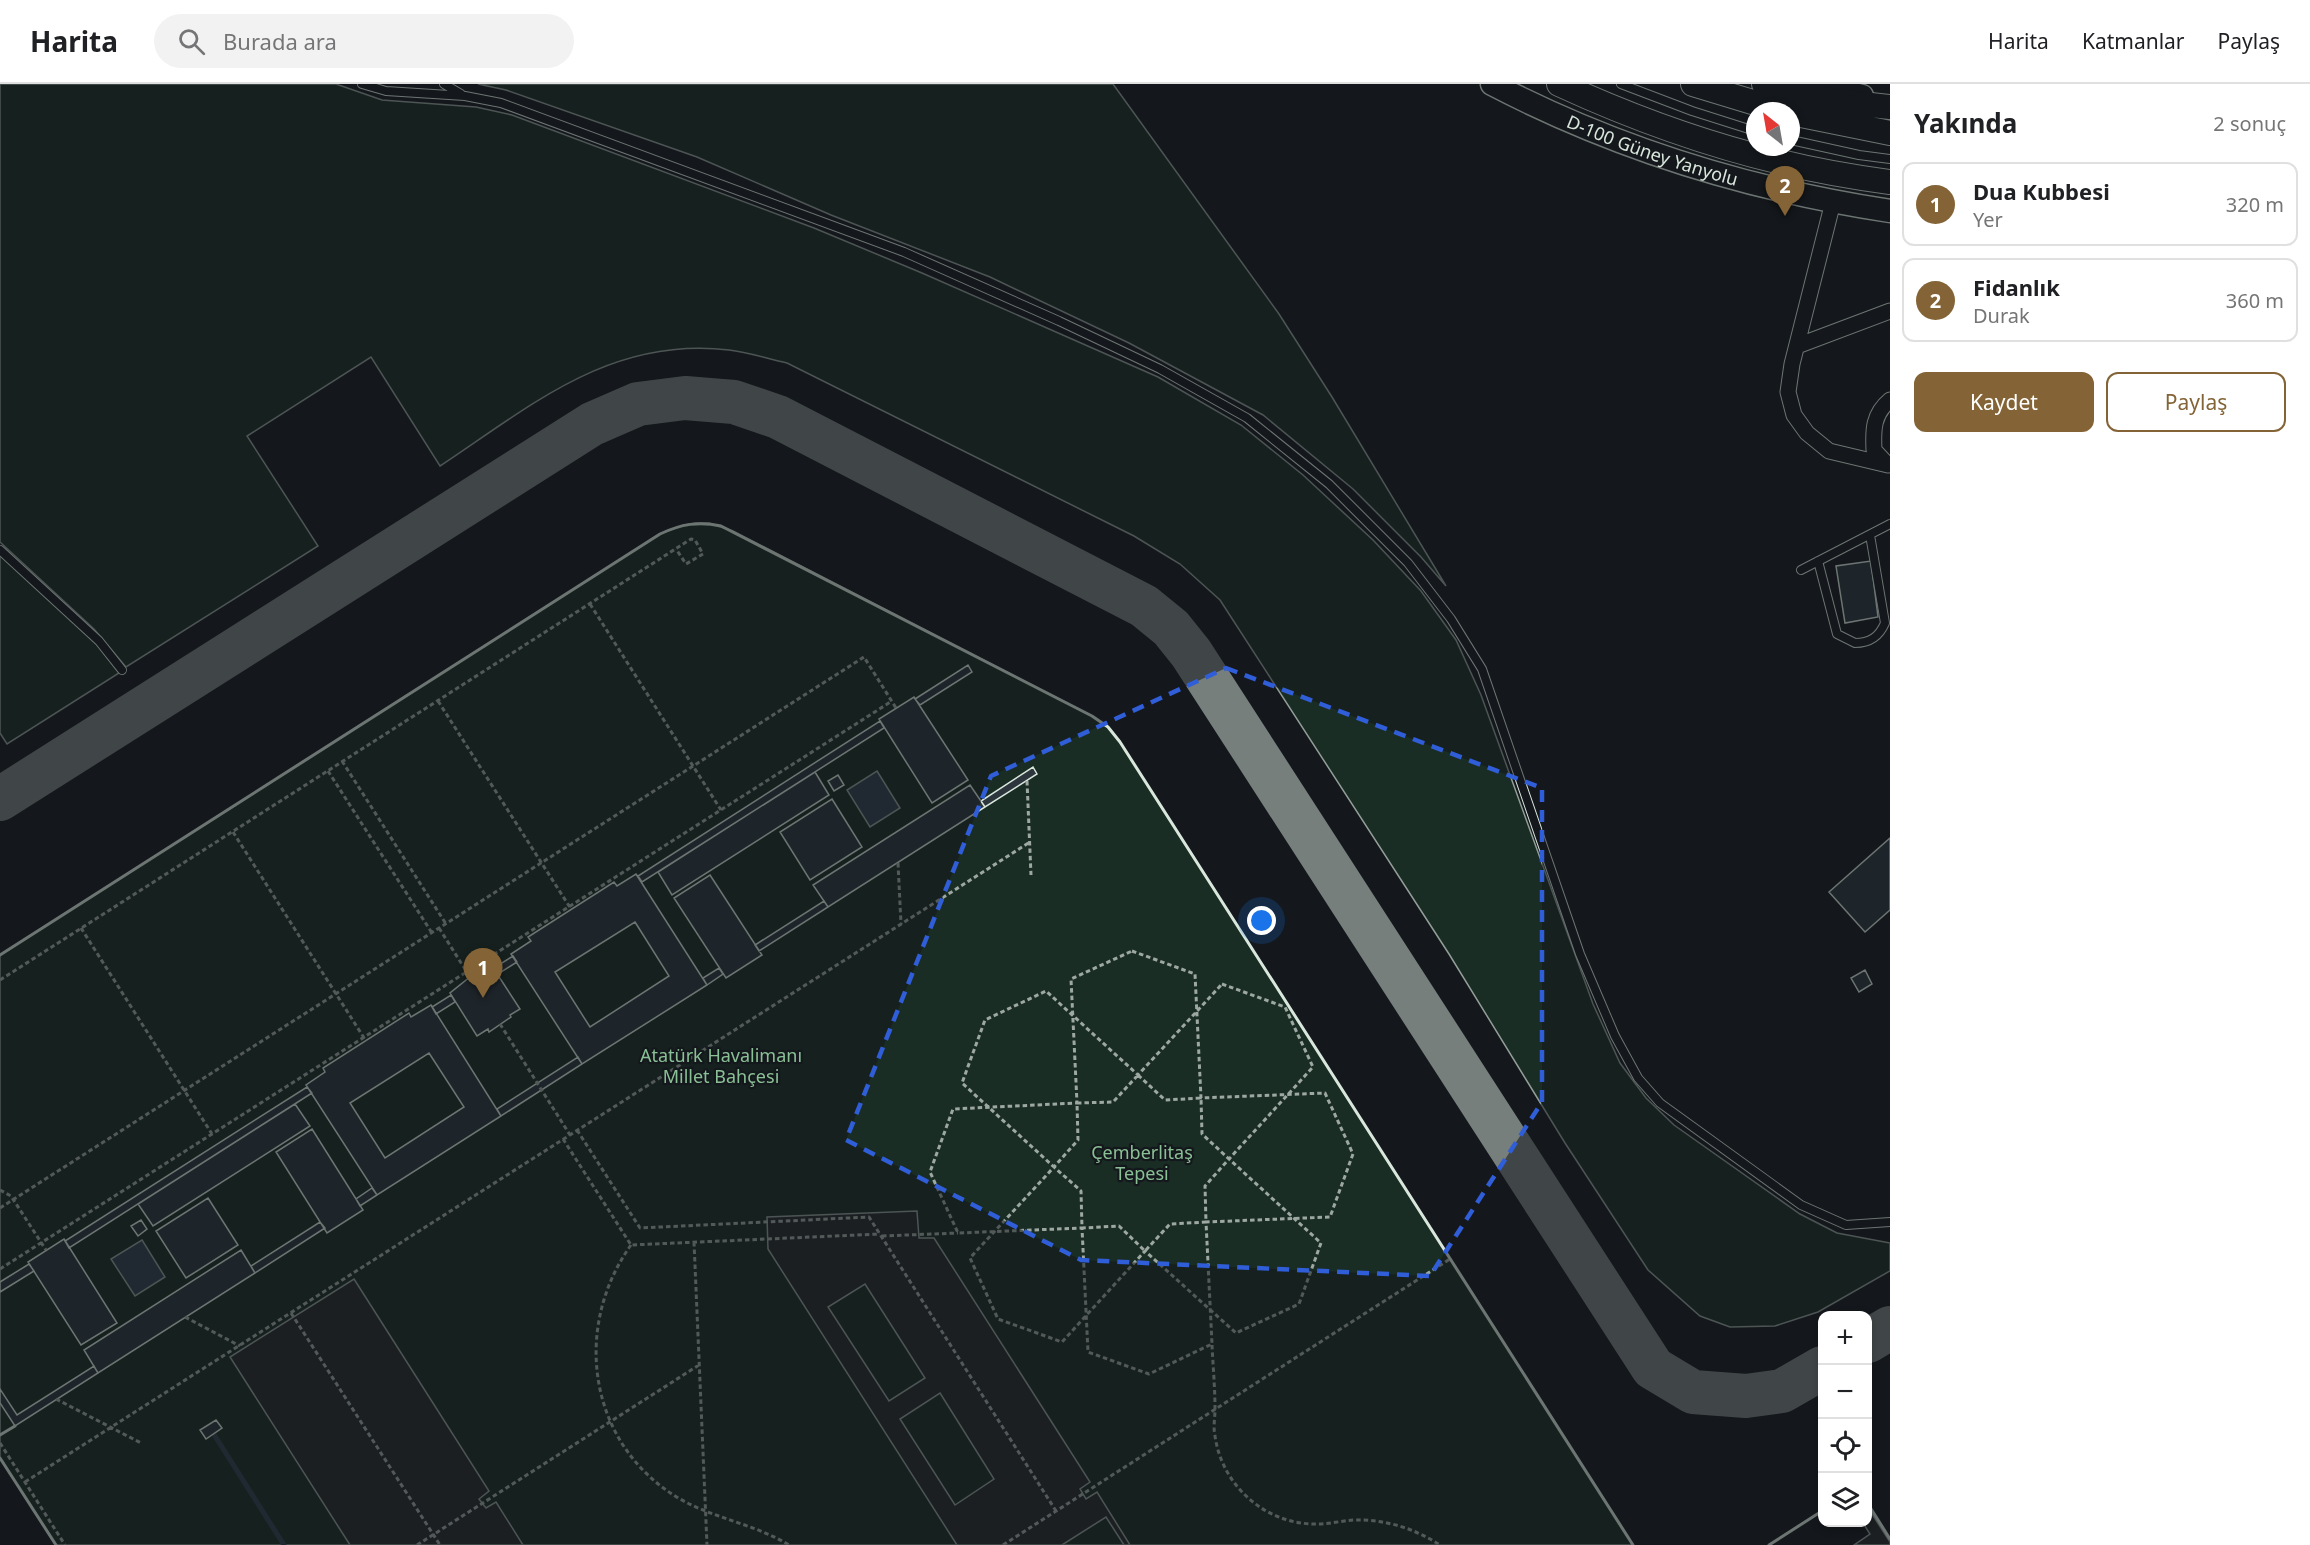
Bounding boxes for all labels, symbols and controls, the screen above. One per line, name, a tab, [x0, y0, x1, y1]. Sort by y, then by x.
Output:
search box	[154, 14, 574, 68]
text: Harita	[30, 22, 118, 60]
icon: search	[175, 25, 208, 58]
text: Burada ara	[223, 26, 337, 56]
text: Harita	[1988, 27, 2049, 55]
text: Katmanlar	[2082, 27, 2185, 55]
text: Paylaş	[2218, 27, 2280, 55]
north arrow	[1746, 102, 1800, 156]
text: Yakında	[1914, 105, 2017, 141]
street label: D-100 Güney Yanyolu	[1563, 109, 1741, 191]
text: 2 sonuç	[2213, 110, 2286, 137]
pin: 2	[1766, 166, 1804, 216]
text: Dua Kubbesi	[1973, 176, 2110, 206]
text: 1	[1930, 191, 1941, 218]
text: 320 m	[2226, 191, 2284, 218]
text: Yer	[1973, 206, 2003, 233]
text: Fidanlık	[1973, 272, 2060, 302]
text: 2	[1930, 287, 1941, 314]
text: 360 m	[2226, 287, 2284, 314]
text: Durak	[1973, 302, 2030, 329]
button: Kaydet	[1914, 372, 2094, 432]
button: Paylaş	[2106, 372, 2286, 432]
your location	[1247, 906, 1276, 935]
pin: 1	[464, 948, 502, 998]
park label: Atatürk Havalimanı Millet Bahçesi	[640, 1043, 802, 1088]
park label: Çemberlitaş Tepesi	[1091, 1140, 1193, 1185]
map controls	[1818, 1311, 1872, 1527]
button: +	[1818, 1311, 1872, 1365]
button: −	[1818, 1365, 1872, 1419]
button: locate	[1818, 1419, 1872, 1473]
button: layers	[1818, 1473, 1872, 1527]

